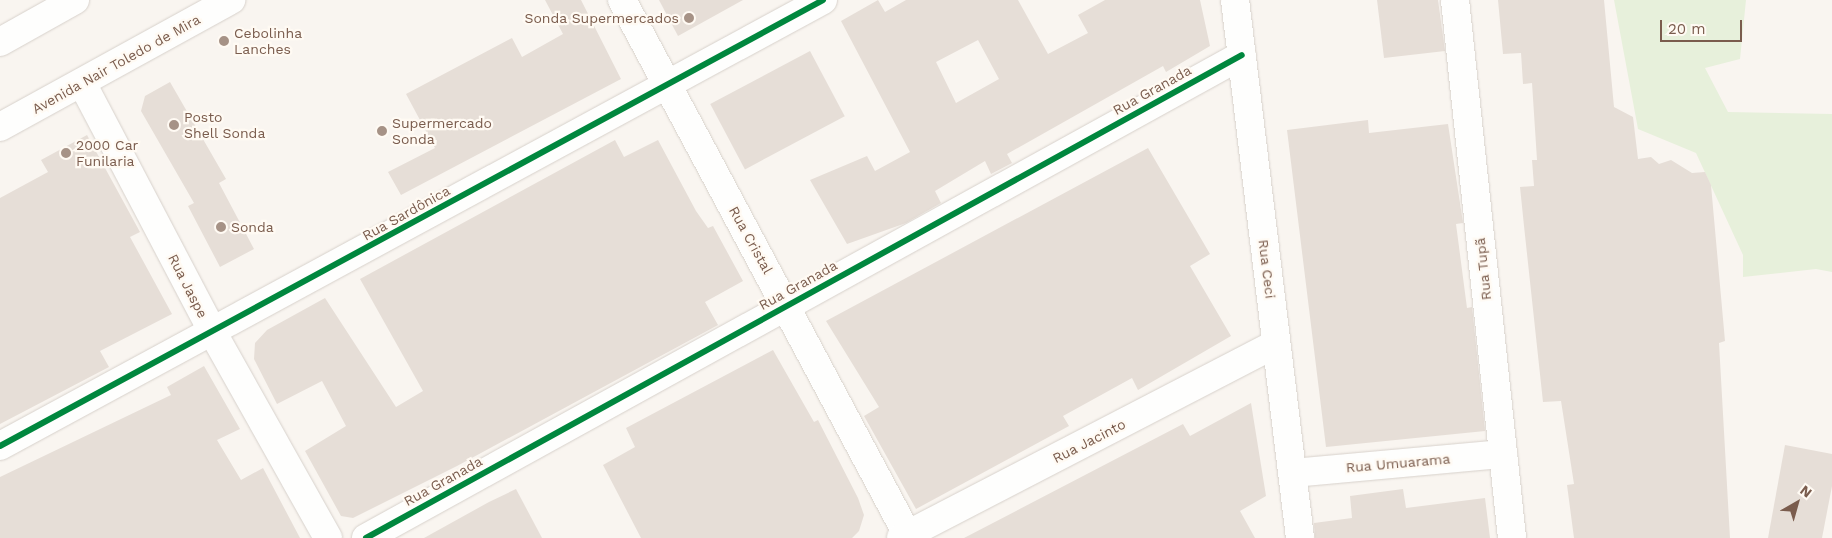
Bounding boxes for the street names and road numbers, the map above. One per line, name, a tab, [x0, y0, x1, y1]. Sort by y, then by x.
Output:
street label: Avenida Nair Toledo de Mira	[29, 10, 203, 118]
street label: Rua Granada	[1110, 61, 1194, 119]
street label: Rua Sardônica	[359, 182, 453, 244]
street label: Rua Cristal	[725, 203, 777, 277]
street label: Rua Tupã	[1471, 237, 1495, 301]
street label: Rua Ceci	[1255, 238, 1279, 300]
street label: Rua Jaspe	[165, 251, 211, 321]
street label: Rua Granada	[756, 256, 840, 314]
street label: Rua Jacinto	[1049, 415, 1129, 467]
street label: Rua Umuarama	[1345, 450, 1451, 476]
street label: Rua Granada	[401, 452, 485, 510]

